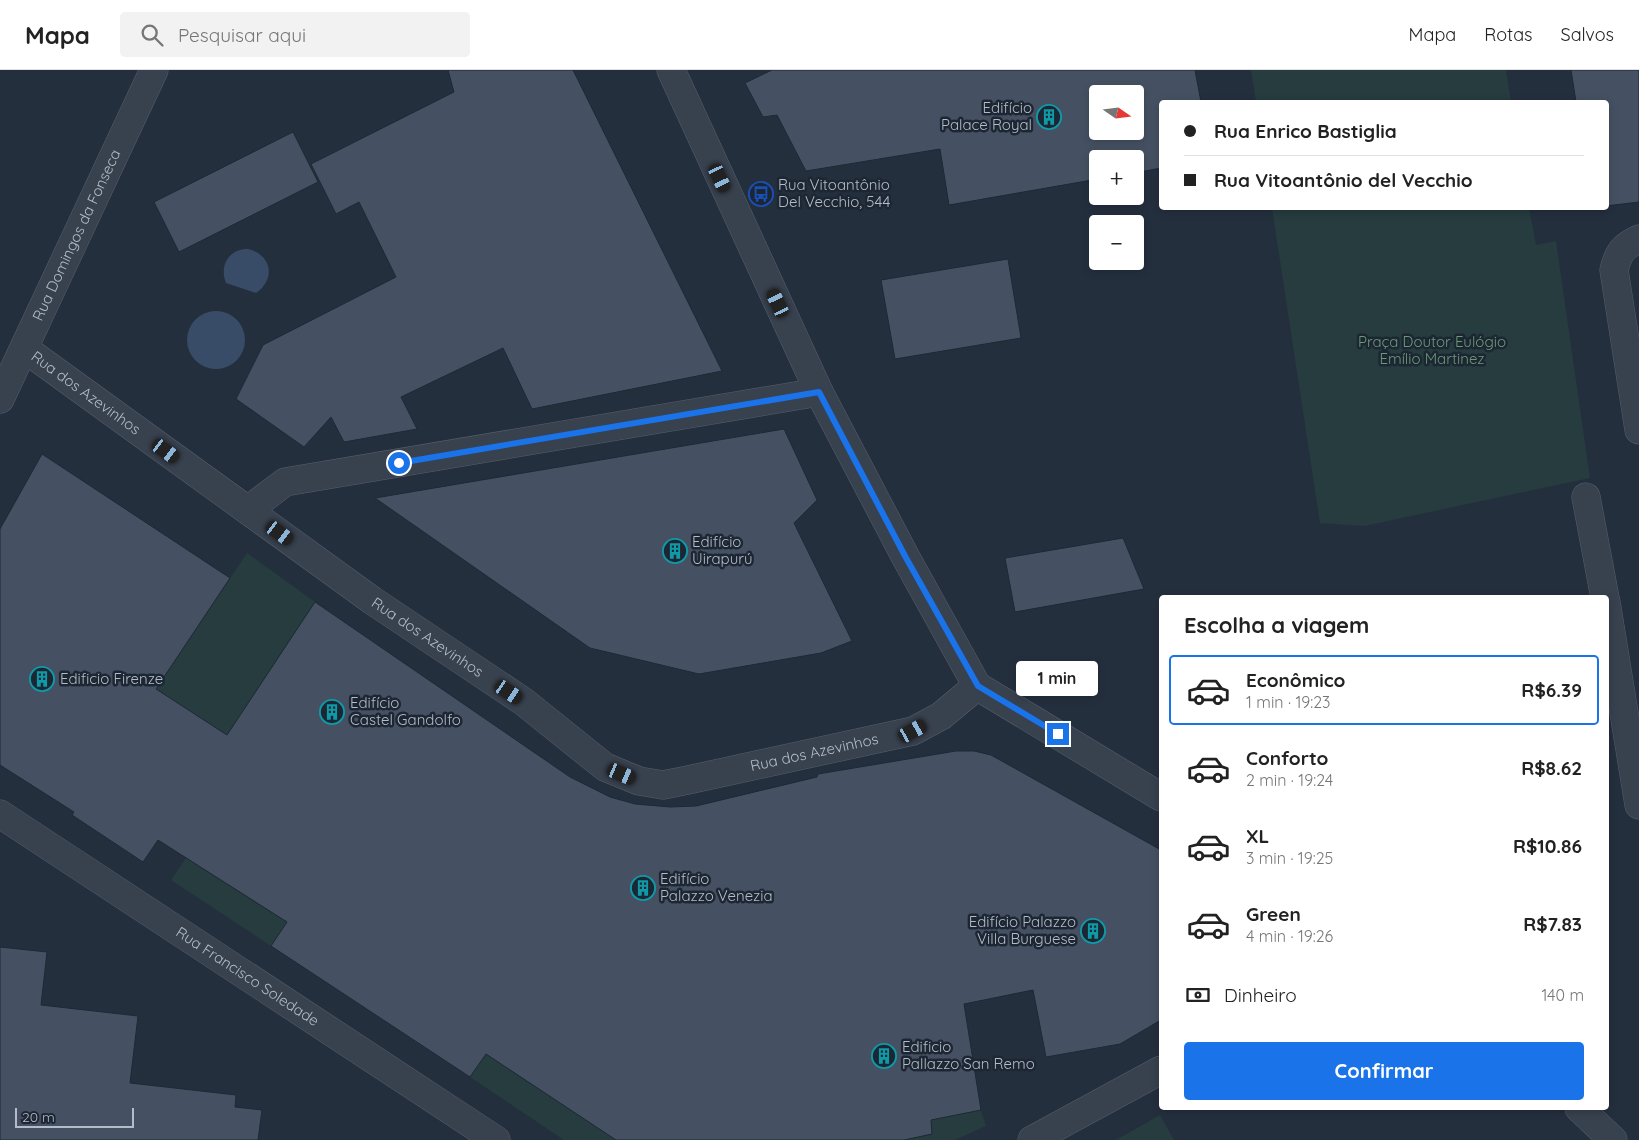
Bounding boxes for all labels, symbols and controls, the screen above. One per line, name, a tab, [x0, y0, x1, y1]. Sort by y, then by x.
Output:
search box	[120, 12, 470, 57]
text: Mapa	[25, 20, 90, 50]
icon: search	[138, 21, 166, 49]
text: Pesquisar aqui	[178, 23, 306, 47]
text: Mapa	[1409, 23, 1456, 46]
text: Rotas	[1484, 23, 1533, 46]
text: Salvos	[1561, 23, 1614, 46]
north arrow	[1089, 85, 1144, 140]
map controls	[1089, 85, 1144, 270]
place label: Edifício Palace Royal	[941, 98, 1032, 134]
building icon: Edifício Palace Royal	[1036, 104, 1062, 130]
text: Rua Enrico Bastiglia	[1214, 119, 1397, 143]
street label: Rua Domingos da Fonseca	[28, 146, 125, 324]
button: +	[1089, 150, 1144, 205]
car	[706, 161, 733, 195]
text: Rua Vitoantônio del Vecchio	[1214, 168, 1473, 192]
place label: Rua Vitoantônio Del Vecchio, 544	[778, 175, 890, 211]
bus stop icon: Rua Vitoantônio Del Vecchio, 544	[748, 181, 774, 207]
button: −	[1089, 215, 1144, 270]
car	[764, 286, 791, 320]
park label: Praça Doutor Eulógio Emílio Martinez	[1358, 332, 1506, 368]
street label: Rua dos Azevinhos	[28, 347, 145, 439]
car	[149, 436, 182, 466]
route start	[388, 452, 410, 474]
car	[263, 518, 296, 548]
place label: Edifício Uirapurú	[692, 532, 753, 568]
building icon: Edifício Uirapurú	[662, 538, 688, 564]
street label: Rua dos Azevinhos	[368, 593, 487, 681]
text: Escolha a viagem	[1184, 611, 1369, 639]
callout: 1 min	[1017, 662, 1099, 696]
building icon: Edificio Firenze	[29, 666, 55, 692]
text: 1 min	[1038, 668, 1076, 688]
icon: car	[1186, 668, 1231, 713]
text: Econômico	[1246, 668, 1345, 692]
place label: Edificio Firenze	[60, 669, 163, 688]
car	[492, 677, 525, 707]
text: R$6.39	[1521, 678, 1582, 702]
text: 1 min · 19:23	[1246, 692, 1331, 712]
place label: Edifício Castel Gandolfo	[350, 693, 461, 729]
building icon: Edifício Castel Gandolfo	[319, 699, 345, 725]
car	[896, 717, 929, 745]
route end	[1047, 723, 1069, 745]
street label: Rua dos Azevinhos	[748, 729, 880, 775]
icon: car	[1186, 746, 1231, 791]
text: Conforto	[1246, 746, 1328, 770]
text: R$8.62	[1521, 756, 1582, 780]
car	[605, 761, 638, 787]
text: 2 min · 19:24	[1246, 770, 1333, 790]
icon: car	[1186, 824, 1231, 869]
text: XL	[1246, 824, 1269, 848]
text: R$10.86	[1513, 834, 1582, 858]
text: 3 min · 19:25	[1246, 848, 1333, 868]
place label: Edifício Palazzo Venezia	[660, 869, 773, 905]
building icon: Edifício Palazzo Venezia	[630, 875, 656, 901]
icon: car	[1186, 902, 1231, 947]
text: Green	[1246, 902, 1301, 926]
place label: Edifício Palazzo Villa Burguese	[969, 912, 1076, 948]
text: R$7.83	[1523, 912, 1582, 936]
building icon: Edifício Palazzo Villa Burguese	[1080, 918, 1106, 944]
street label: Rua Francisco Soledade	[172, 922, 323, 1030]
text: 4 min · 19:26	[1246, 926, 1333, 946]
icon: cash	[1184, 981, 1212, 1009]
text: Dinheiro	[1224, 983, 1297, 1007]
text: 140 m	[1541, 985, 1584, 1005]
place label: Edificio Pallazzo San Remo	[902, 1037, 1035, 1073]
button: Confirmar	[1184, 1042, 1584, 1100]
building icon: Edificio Pallazzo San Remo	[871, 1043, 897, 1069]
scale bar	[15, 1105, 134, 1128]
text: 20 m	[22, 1108, 55, 1126]

